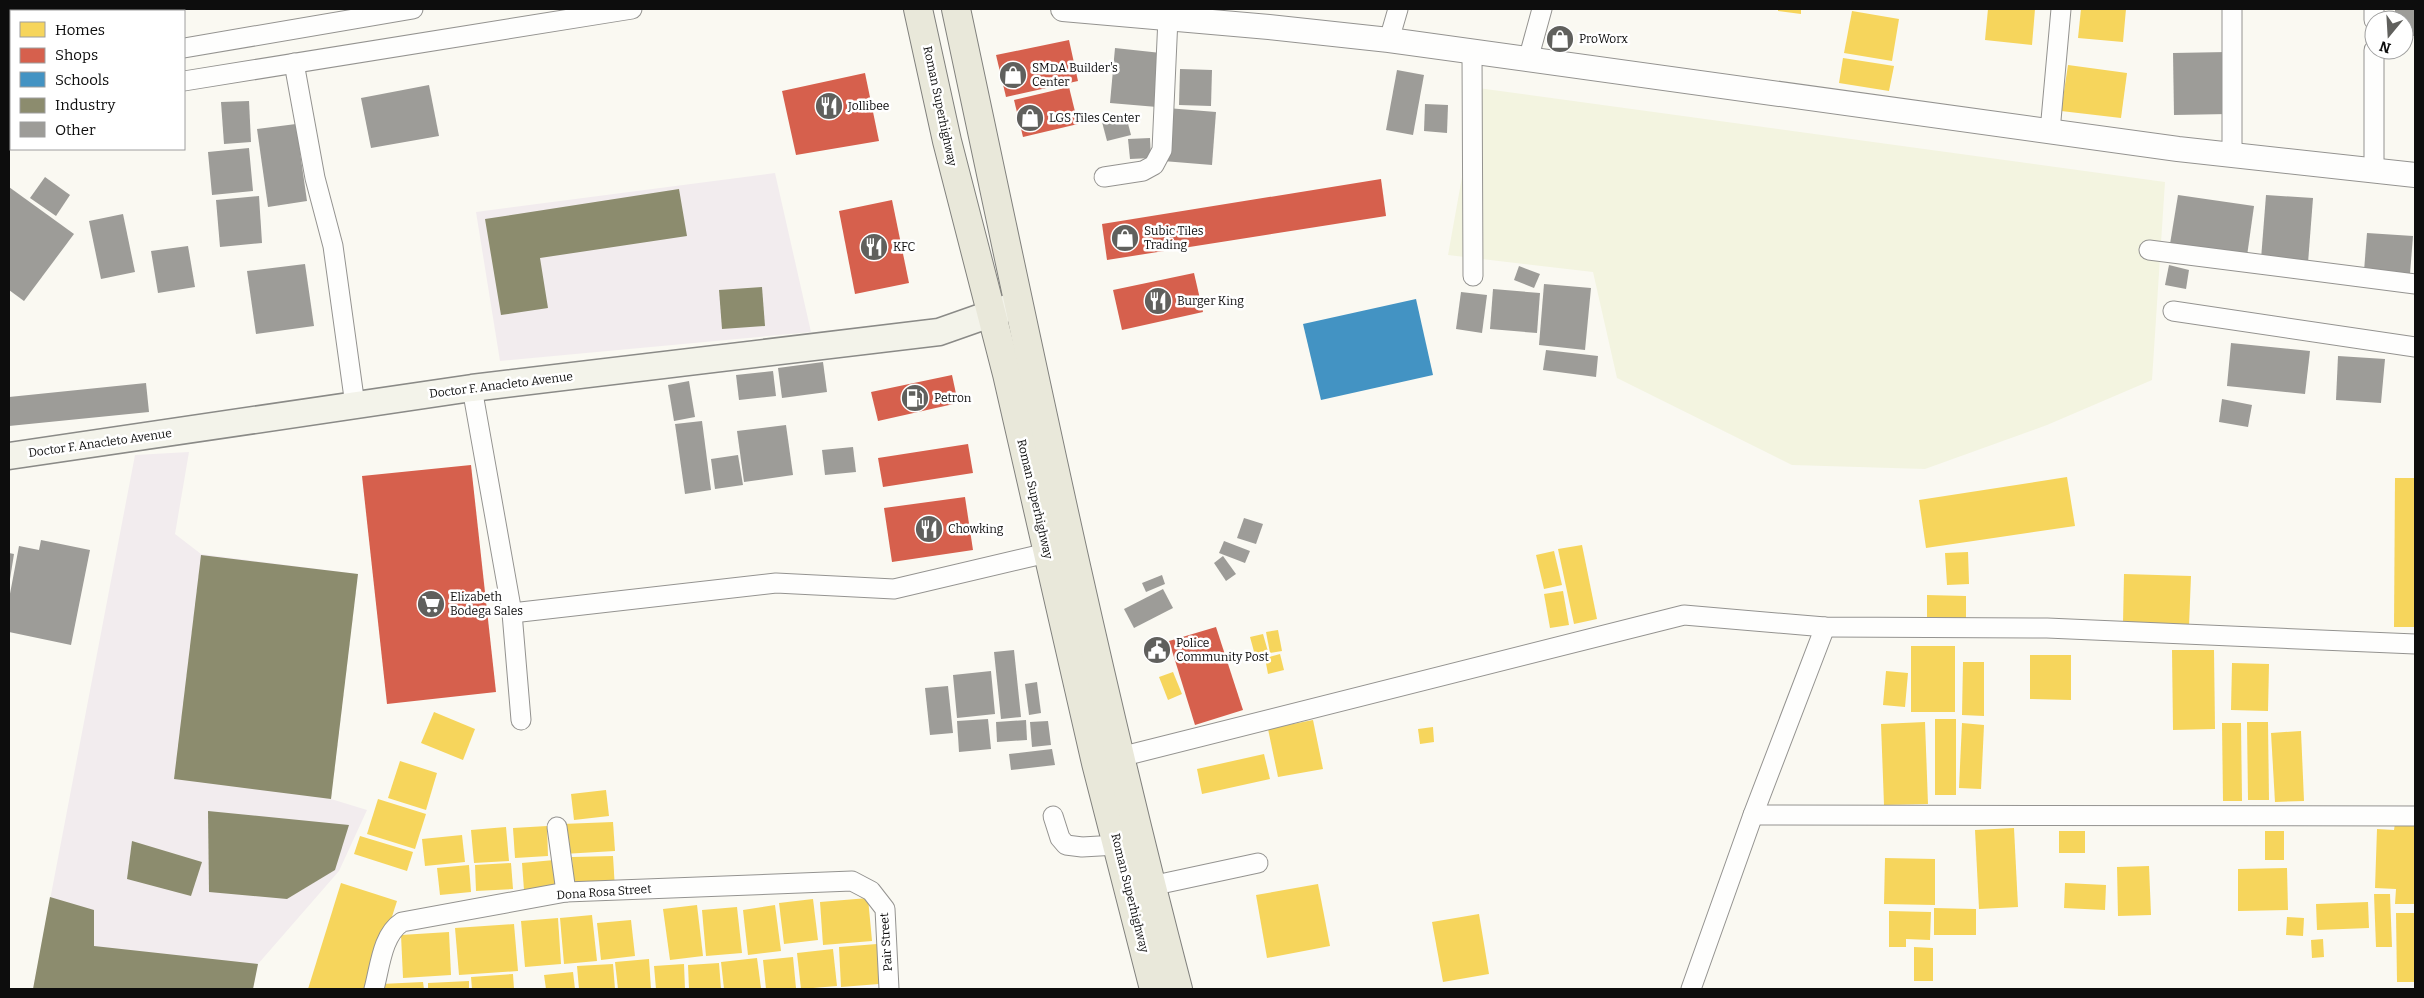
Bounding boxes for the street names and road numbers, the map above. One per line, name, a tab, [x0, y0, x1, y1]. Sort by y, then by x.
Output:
street label: Roman Superhighway	[920, 45, 960, 168]
street label: Doctor F. Anacleto Avenue	[428, 369, 574, 401]
street label: Doctor F. Anacleto Avenue	[27, 426, 173, 460]
street label: Roman Superhighway	[1014, 438, 1056, 561]
street label: Roman Superhighway	[1108, 832, 1152, 955]
street label: Dona Rosa Street	[556, 882, 653, 902]
street label: Pair Street	[877, 912, 895, 972]

